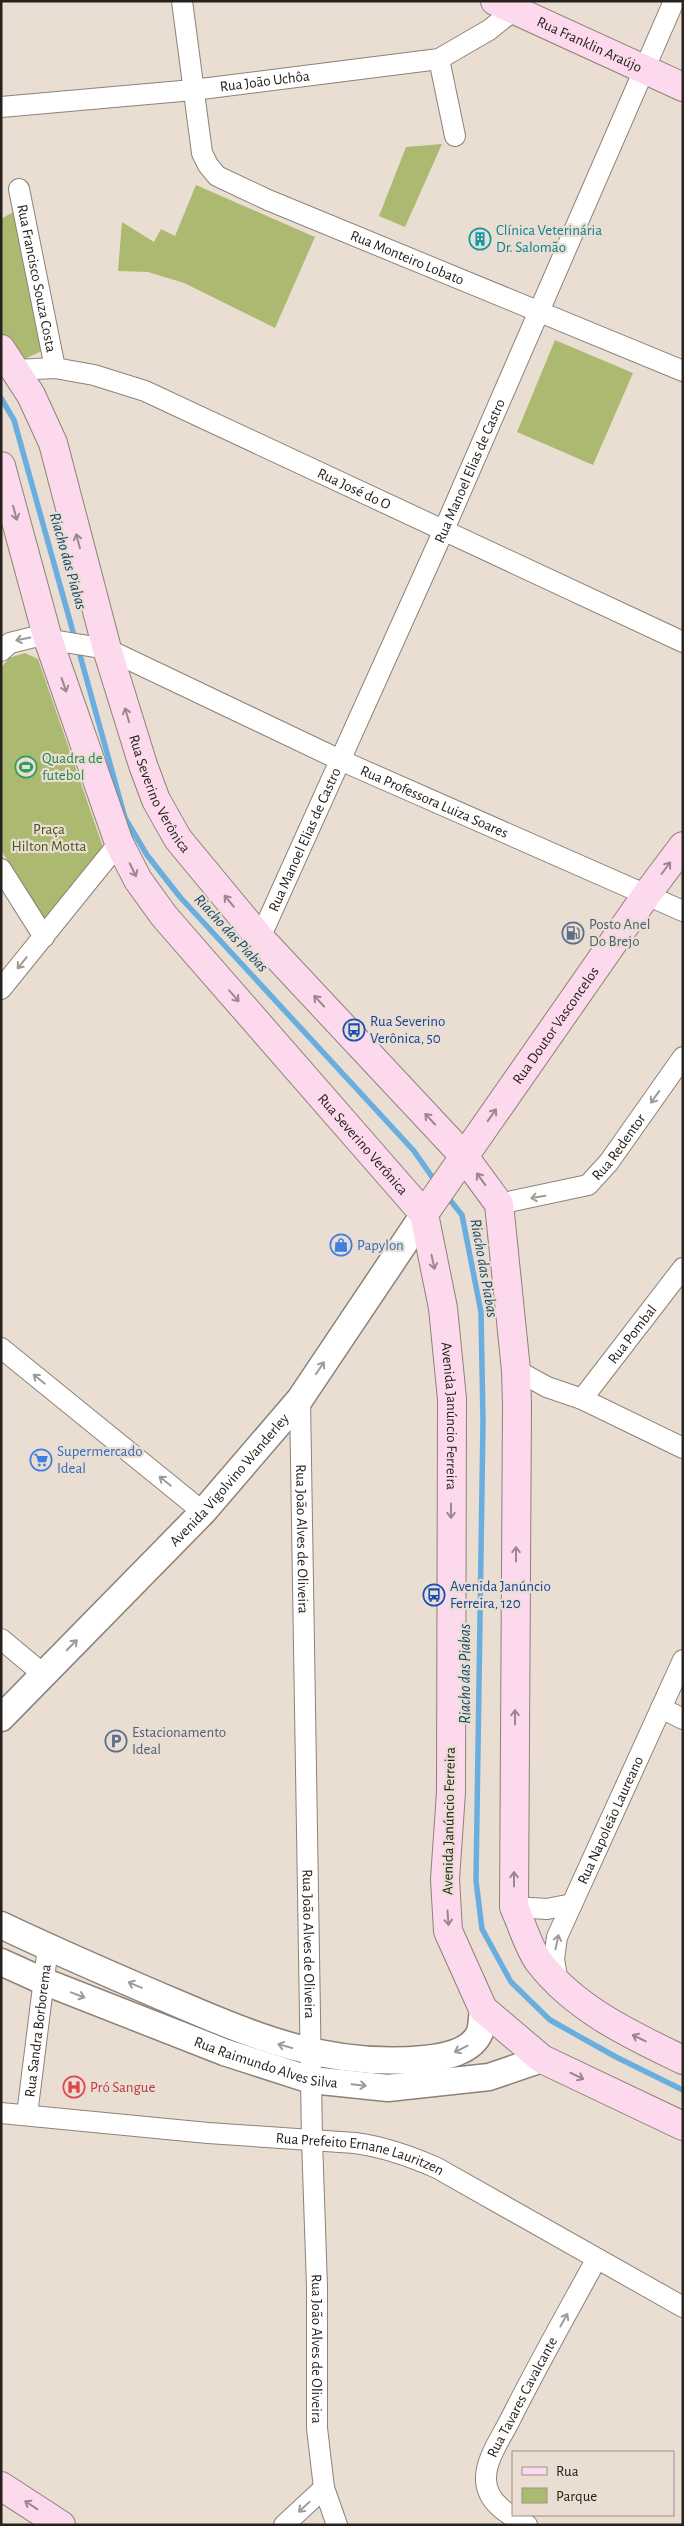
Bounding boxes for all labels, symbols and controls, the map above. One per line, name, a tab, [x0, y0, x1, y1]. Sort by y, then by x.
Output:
street label: Rua Franklin Araújo	[535, 14, 645, 75]
street label: Rua João Uchôa	[219, 68, 311, 94]
street label: Rua Francisco Souza Costa	[15, 203, 59, 354]
place label: Clínica Veterinária Dr. Salomão	[496, 223, 602, 255]
street label: Rua Monteiro Lobato	[348, 227, 466, 287]
building icon: Clínica Veterinária Dr. Salomão	[468, 227, 492, 251]
street label: Rua Manoel Elias de Castro	[432, 396, 508, 545]
street label: Rua José do O	[315, 465, 393, 512]
one-way arrow	[10, 505, 20, 521]
water label: Riacho das Piabas	[47, 511, 89, 611]
one-way arrow	[73, 534, 82, 550]
one-way arrow	[16, 635, 32, 645]
one-way arrow	[60, 677, 69, 692]
one-way arrow	[122, 707, 131, 723]
street label: Rua Severino Verônica	[126, 733, 193, 855]
place label: Quadra de futebol	[42, 751, 103, 783]
sports icon: Quadra de futebol	[14, 755, 38, 779]
street label: Rua Professora Luiza Soares	[358, 763, 511, 841]
street label: Rua Manoel Elias de Castro	[266, 765, 343, 914]
park label: Praça Hilton Motta	[11, 822, 87, 854]
one-way arrow	[129, 862, 138, 877]
one-way arrow	[661, 862, 672, 875]
water label: Riacho das Piabas	[191, 891, 271, 975]
one-way arrow	[223, 894, 234, 907]
place label: Posto Anel Do Brejo	[589, 917, 650, 949]
fuel station icon: Posto Anel Do Brejo	[561, 921, 585, 945]
one-way arrow	[17, 957, 28, 970]
street label: Rua Doutor Vasconcelos	[510, 964, 601, 1087]
one-way arrow	[229, 989, 240, 1002]
one-way arrow	[313, 994, 325, 1007]
place label: Rua Severino Verônica, 50	[370, 1014, 445, 1046]
bus stop icon: Rua Severino Verônica, 50	[342, 1018, 366, 1042]
one-way arrow	[650, 1090, 660, 1104]
street label: Rua Severino Verônica	[315, 1091, 411, 1198]
one-way arrow	[486, 1109, 497, 1122]
street label: Rua Redentor	[589, 1111, 648, 1183]
one-way arrow	[424, 1113, 436, 1126]
one-way arrow	[476, 1172, 486, 1186]
one-way arrow	[530, 1192, 546, 1202]
water label: Riacho das Piabas	[467, 1217, 501, 1319]
shop icon: Papylon	[329, 1233, 353, 1257]
place label: Papylon	[357, 1238, 404, 1253]
one-way arrow	[429, 1254, 439, 1270]
street label: Rua Pombal	[605, 1302, 659, 1366]
street label: Avenida Janúncio Ferreira	[439, 1341, 460, 1490]
one-way arrow	[315, 1362, 325, 1376]
one-way arrow	[33, 1373, 46, 1384]
street label: Avenida Vigolvino Wanderley	[167, 1410, 292, 1549]
place label: Supermercado Ideal	[57, 1444, 143, 1476]
supermarket icon: Supermercado Ideal	[29, 1448, 53, 1472]
street label: Rua João Alves de Oliveira	[294, 1464, 311, 1614]
one-way arrow	[159, 1476, 172, 1487]
one-way arrow	[446, 1502, 456, 1518]
one-way arrow	[511, 1547, 521, 1563]
place label: Avenida Janúncio Ferreira, 120	[450, 1579, 551, 1611]
bus stop icon: Avenida Janúncio Ferreira, 120	[422, 1583, 446, 1607]
water label: Riacho das Piabas	[457, 1624, 473, 1724]
one-way arrow	[66, 1639, 78, 1651]
one-way arrow	[510, 1709, 520, 1726]
place label: Estacionamento Ideal	[132, 1725, 226, 1757]
parking icon: Estacionamento Ideal	[104, 1729, 128, 1753]
street label: Avenida Janúncio Ferreira	[440, 1747, 458, 1895]
street label: Rua Napoleão Laureano	[575, 1754, 646, 1886]
street label: Rua João Alves de Oliveira	[300, 1869, 318, 2019]
one-way arrow	[509, 1872, 519, 1888]
one-way arrow	[443, 1910, 452, 1926]
one-way arrow	[553, 1935, 562, 1951]
street label: Rua Sandra Borborema	[22, 1963, 53, 2098]
one-way arrow	[128, 1979, 143, 1989]
one-way arrow	[70, 1991, 85, 2000]
one-way arrow	[632, 2033, 647, 2043]
street label: Rua Raimundo Alves Silva	[192, 2034, 339, 2090]
one-way arrow	[278, 2040, 294, 2050]
one-way arrow	[454, 2044, 469, 2054]
one-way arrow	[570, 2071, 585, 2081]
hospital icon: Pró Sangue	[62, 2075, 86, 2099]
place label: Pró Sangue	[90, 2080, 156, 2095]
one-way arrow	[351, 2081, 367, 2090]
street label: Rua Prefeito Ernane Lauritzen	[275, 2130, 447, 2178]
street label: Rua João Alves de Oliveira	[309, 2274, 325, 2424]
one-way arrow	[559, 2313, 569, 2327]
street label: Rua Tavares Cavalcante	[484, 2334, 560, 2460]
legend	[512, 2451, 674, 2516]
text: Rua	[556, 2464, 579, 2479]
text: Parque	[556, 2489, 597, 2504]
one-way arrow	[25, 2500, 39, 2510]
one-way arrow	[297, 2501, 310, 2512]

